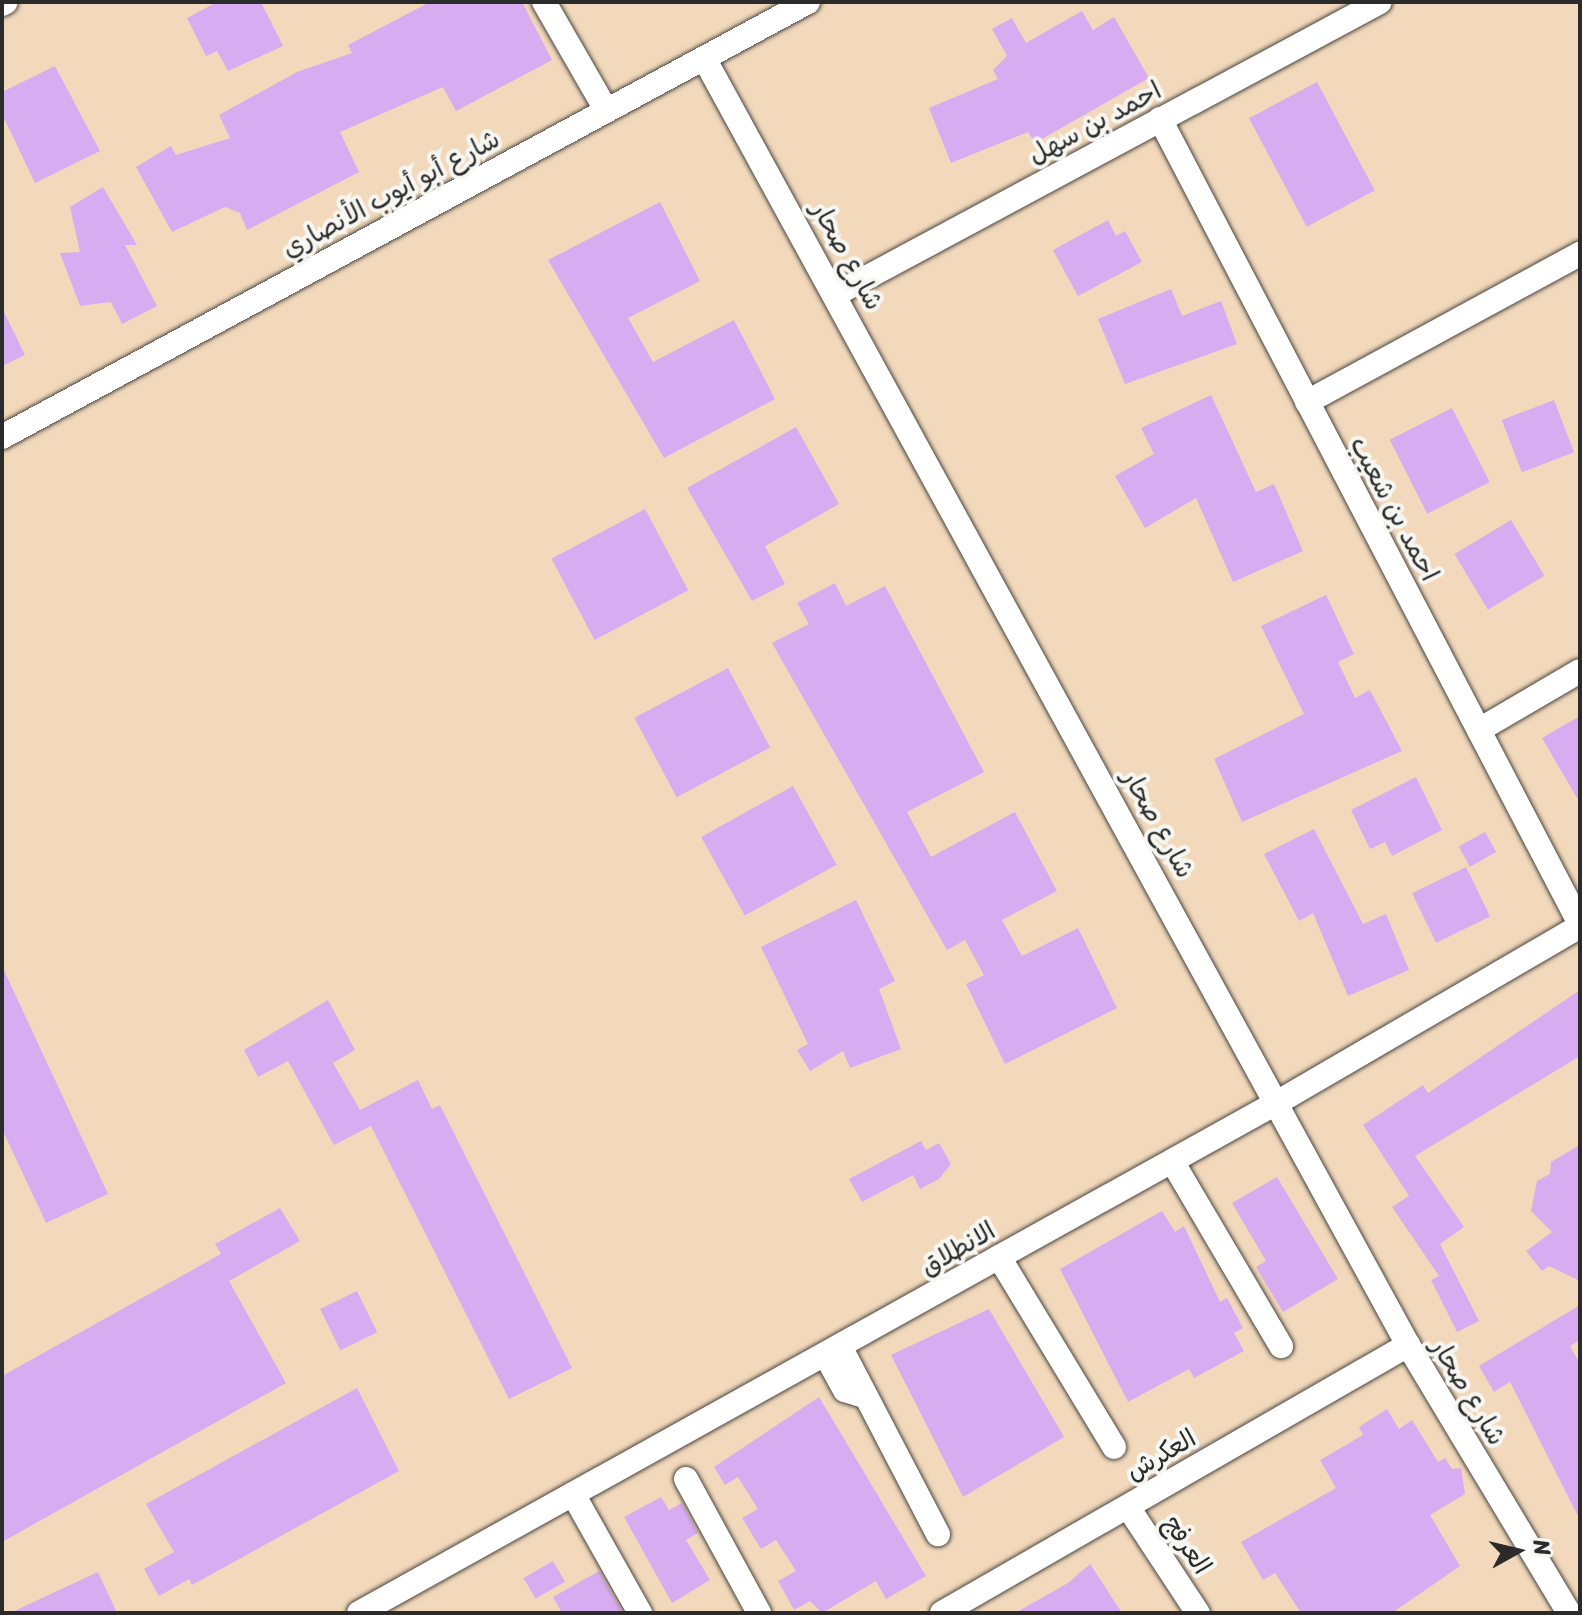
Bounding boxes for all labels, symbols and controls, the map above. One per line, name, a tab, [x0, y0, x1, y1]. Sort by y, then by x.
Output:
street label: احمد بن سهل	[1023, 75, 1167, 171]
street label: شارع أبو أيوب الأنصاري	[277, 123, 505, 265]
street label: شارع صحار	[804, 196, 890, 316]
street label: احمد بن شعيب	[1343, 431, 1445, 587]
street label: شارع صحار	[1115, 764, 1201, 884]
street label: الانطلاق	[915, 1215, 1001, 1283]
street label: شارع صحار	[1424, 1333, 1512, 1451]
street label: العكرش	[1120, 1423, 1202, 1487]
street label: العرفج	[1157, 1510, 1217, 1580]
north arrow	[1478, 1511, 1558, 1591]
text: N	[1522, 1537, 1563, 1558]

